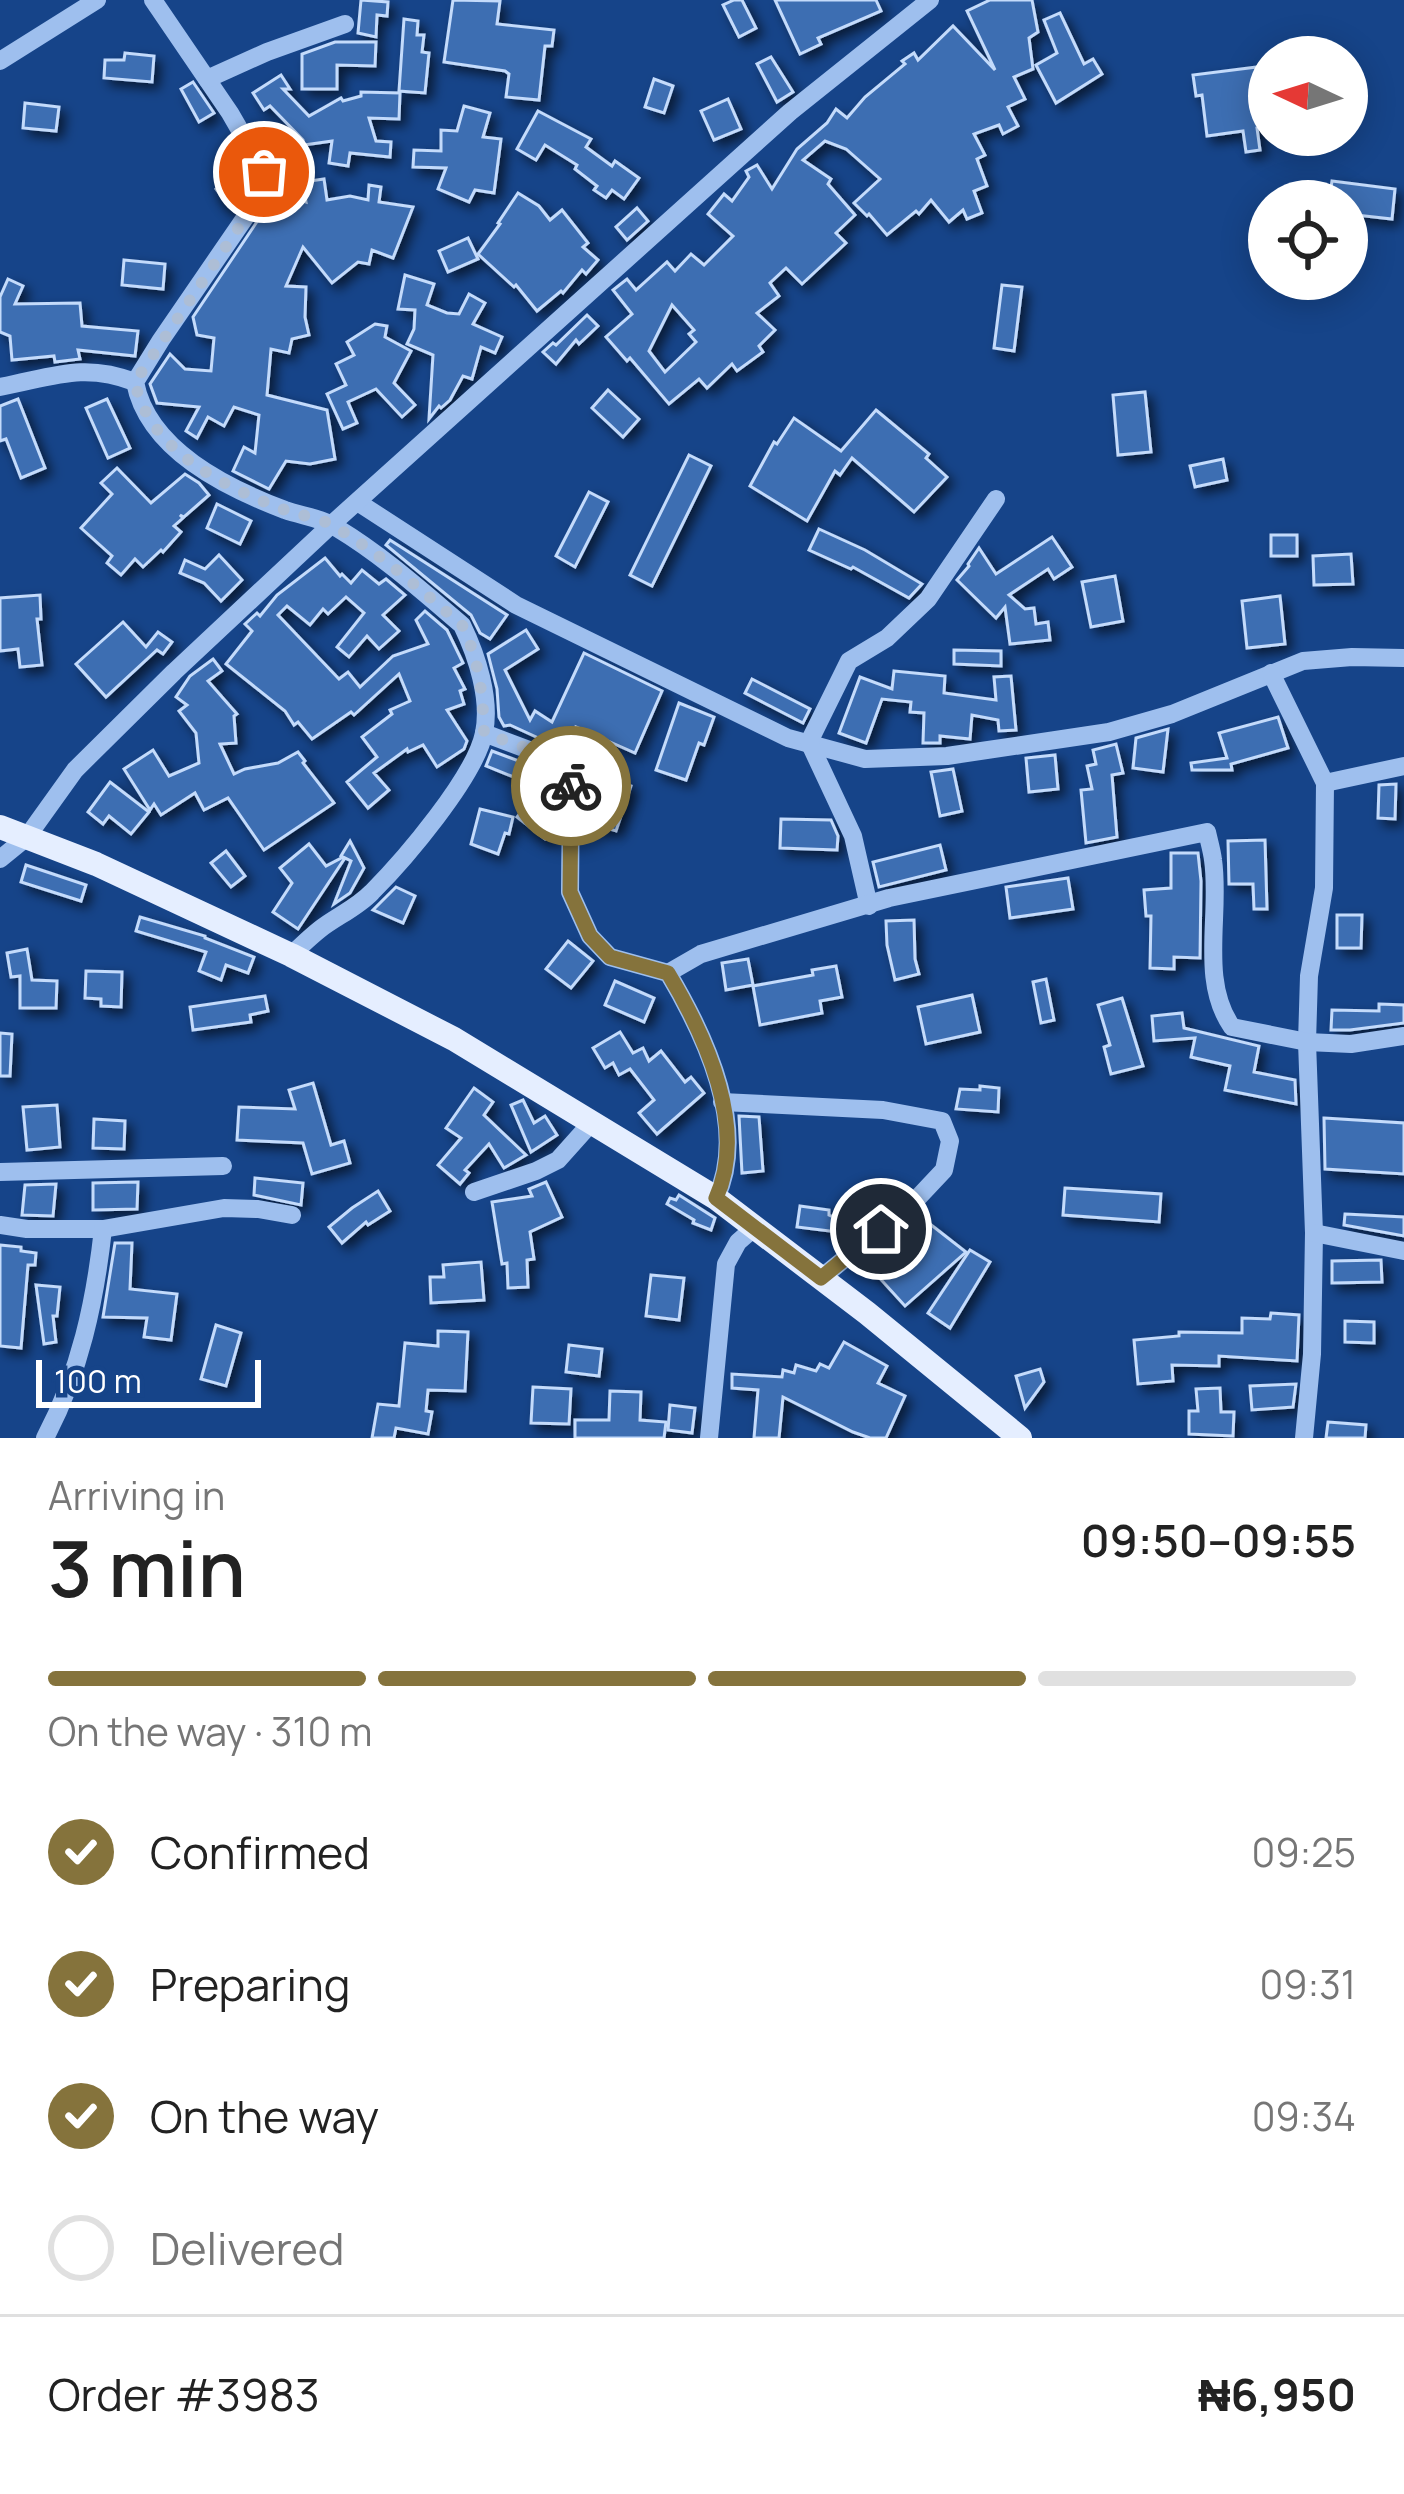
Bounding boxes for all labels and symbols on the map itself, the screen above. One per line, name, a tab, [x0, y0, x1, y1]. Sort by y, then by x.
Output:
north arrow	[1248, 36, 1368, 156]
pin	[213, 121, 315, 223]
courier	[511, 726, 631, 846]
pin	[830, 1178, 932, 1280]
scale bar	[36, 1354, 261, 1407]

